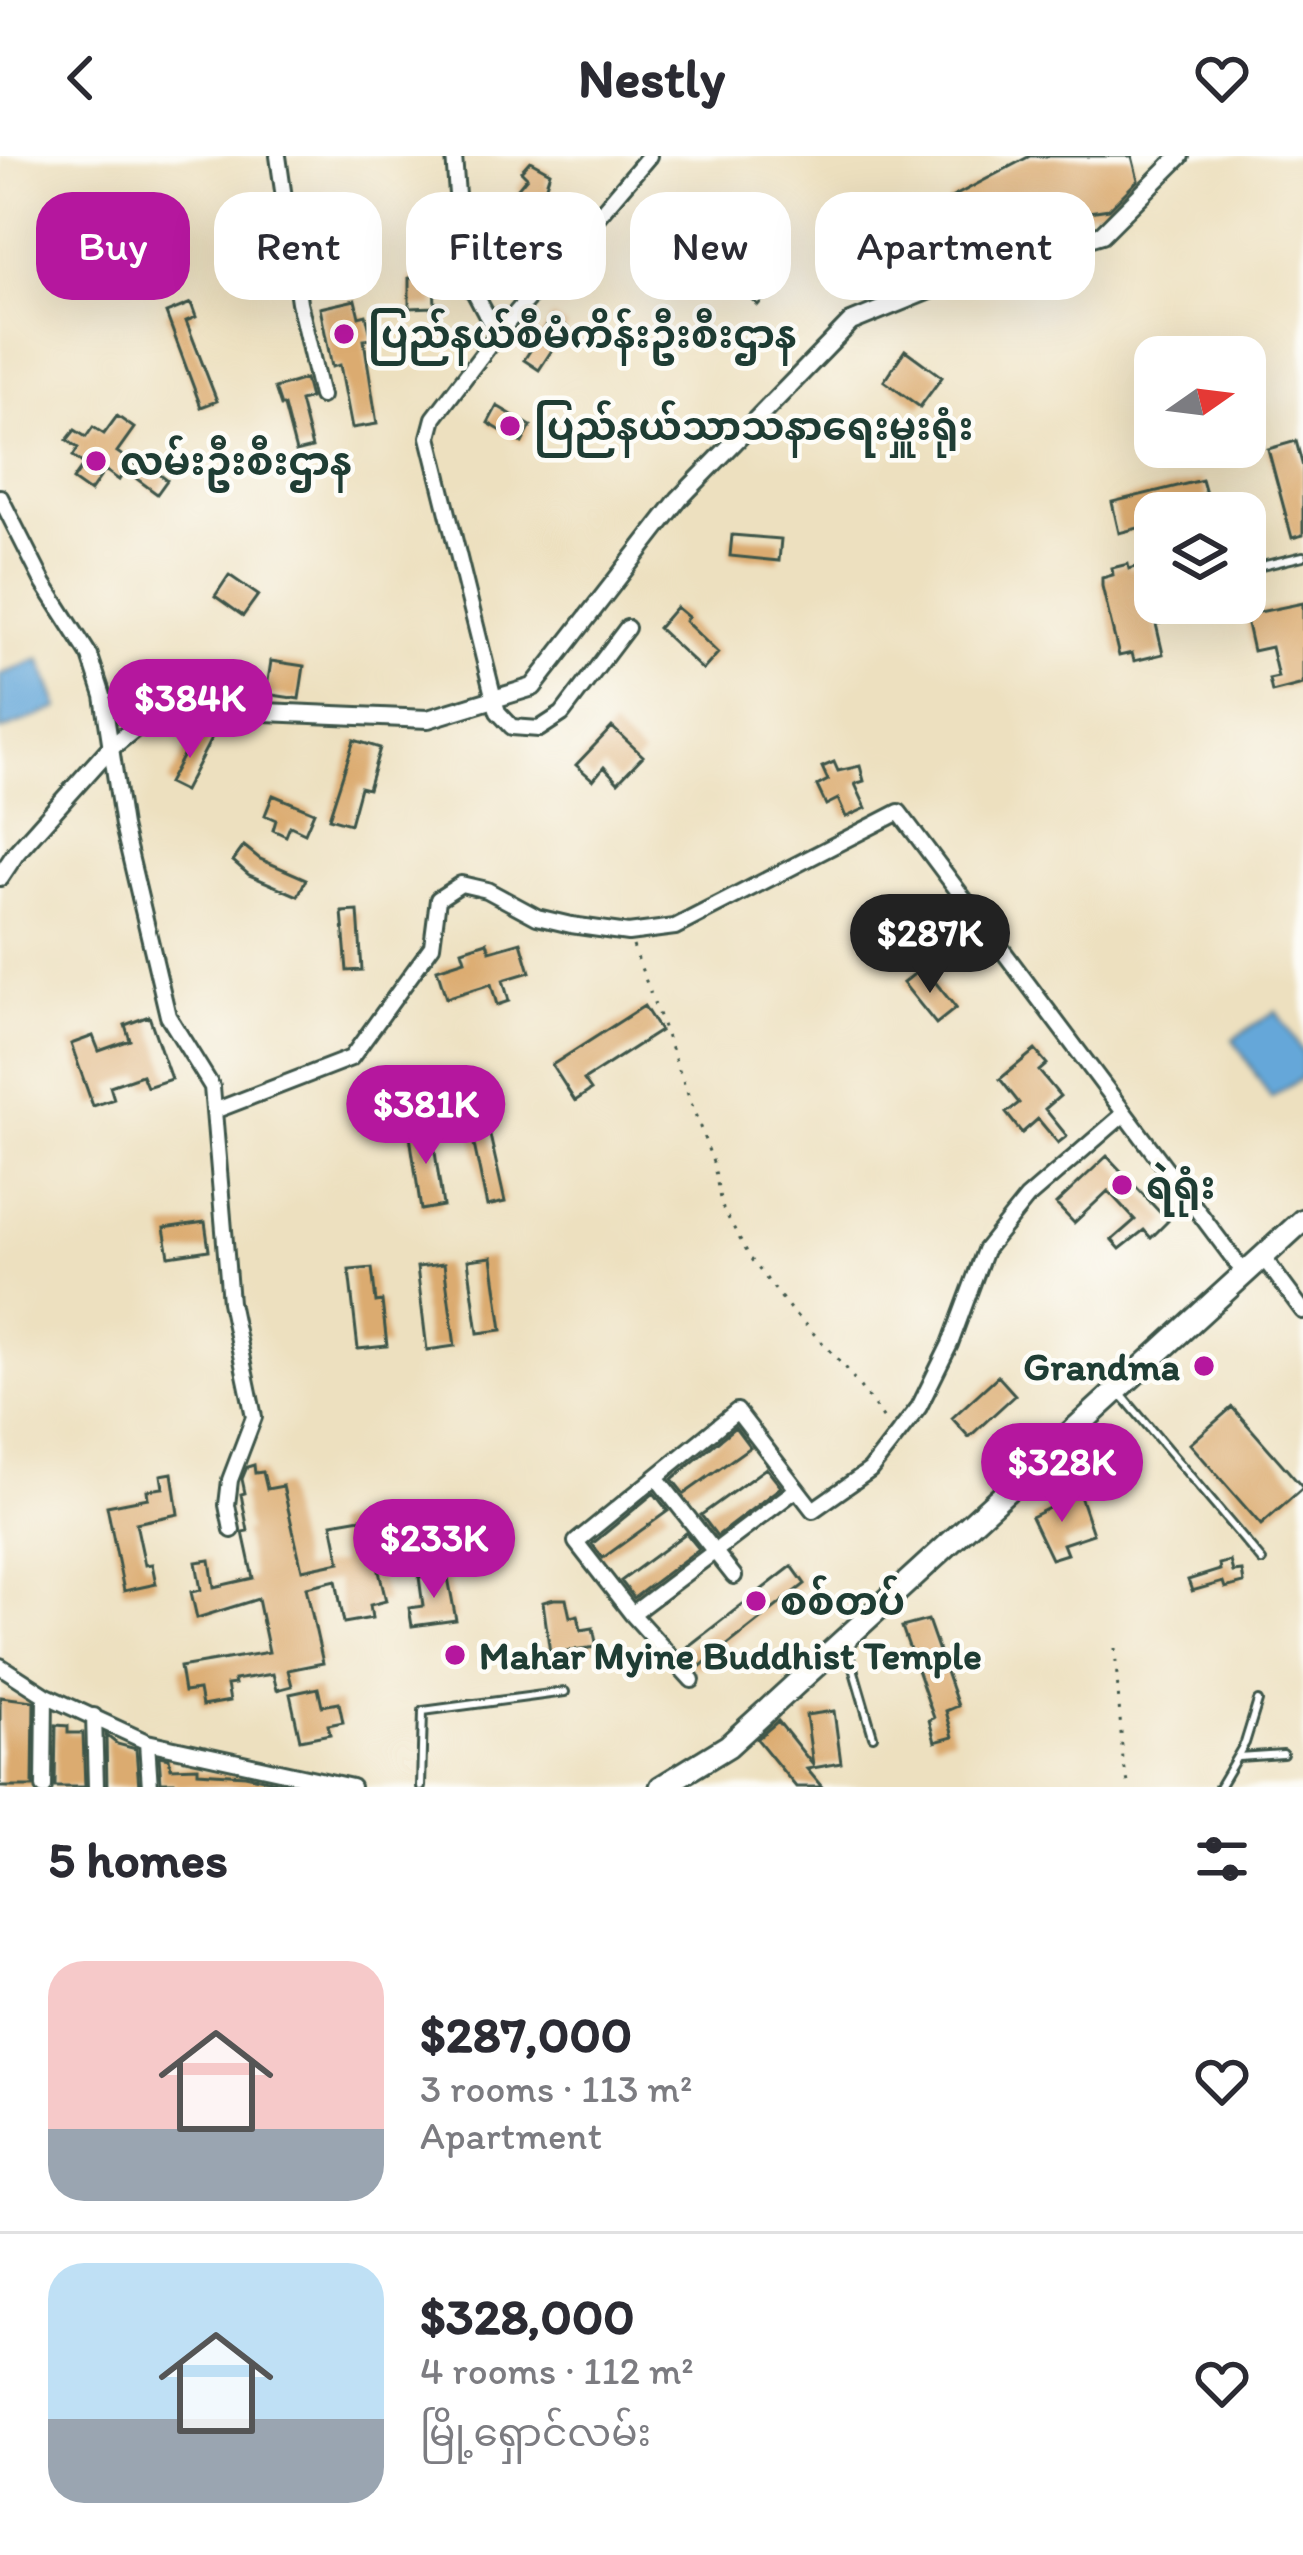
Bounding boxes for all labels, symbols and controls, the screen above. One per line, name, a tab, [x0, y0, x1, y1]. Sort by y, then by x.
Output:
icon: back	[48, 45, 114, 111]
icon: heart	[1189, 45, 1255, 111]
text: Nestly	[578, 46, 725, 111]
chip: Buy	[36, 192, 190, 300]
chip: Rent	[214, 192, 382, 300]
chip: Filters	[406, 192, 606, 300]
chip: New	[630, 192, 791, 300]
chip: Apartment	[815, 192, 1095, 300]
place label: ပြည်နယ်စီမံကိန်းဦးစီးဌာန	[368, 308, 797, 366]
marker: ပြည်နယ်စီမံကိန်းဦးစီးဌာန	[331, 321, 357, 347]
north arrow	[1134, 336, 1266, 468]
map controls	[1134, 336, 1266, 624]
place label: ပြည်နယ်သာသနာရေးမှူးရုံး	[534, 400, 973, 458]
marker: ပြည်နယ်သာသနာရေးမှူးရုံး	[497, 413, 523, 439]
place label: လမ်းဦးစီးဌာန	[120, 435, 352, 493]
marker: လမ်းဦးစီးဌာန	[83, 448, 109, 474]
button: layers	[1134, 492, 1266, 624]
pin: $384K	[106, 659, 274, 761]
text: $384K	[135, 674, 245, 721]
pin: $287K	[846, 894, 1014, 996]
text: $287K	[877, 909, 983, 956]
pin: $381K	[342, 1065, 510, 1167]
text: $381K	[373, 1080, 479, 1127]
place label: ရဲရုံး	[1146, 1161, 1215, 1217]
marker: ရဲရုံး	[1109, 1172, 1135, 1198]
place label: Grandma	[1023, 1343, 1180, 1390]
marker: Grandma	[1191, 1353, 1217, 1379]
pin: $328K	[978, 1423, 1146, 1525]
text: $328K	[1008, 1438, 1116, 1485]
pin: $233K	[350, 1499, 518, 1601]
text: $233K	[380, 1514, 488, 1561]
place label: စစ်တပ်	[780, 1575, 905, 1625]
marker: စစ်တပ်	[743, 1588, 769, 1614]
place label: Mahar Myine Buddhist Temple	[479, 1632, 982, 1679]
marker: Mahar Myine Buddhist Temple	[442, 1642, 468, 1668]
icon: filters	[1189, 1826, 1255, 1892]
text: 5 homes	[48, 1829, 228, 1890]
text: $287,000	[420, 2004, 632, 2065]
icon: home	[144, 2009, 288, 2153]
icon: heart	[1189, 2048, 1255, 2114]
text: 3 rooms · 113 m²	[420, 2065, 692, 2112]
text: Apartment	[420, 2112, 602, 2159]
text: $328,000	[420, 2286, 635, 2347]
icon: home	[144, 2311, 288, 2455]
text: 4 rooms · 112 m²	[420, 2347, 694, 2394]
icon: heart	[1189, 2350, 1255, 2416]
text: မြို့ရှောင်လမ်း	[420, 2409, 651, 2456]

